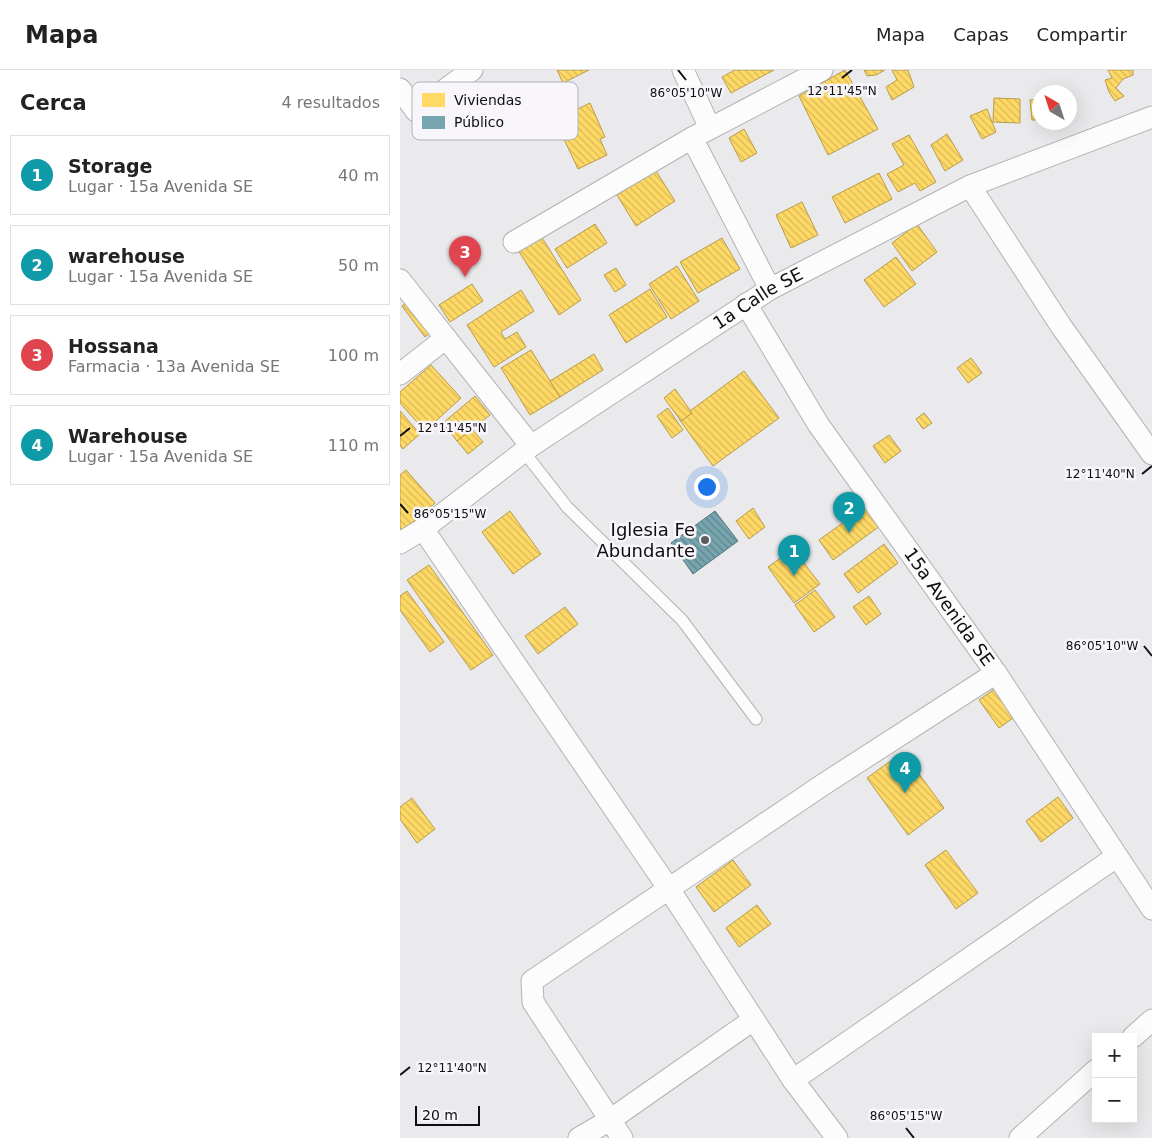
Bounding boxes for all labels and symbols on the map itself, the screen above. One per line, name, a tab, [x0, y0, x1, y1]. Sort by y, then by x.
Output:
legend	[412, 82, 578, 140]
text: 12°11'45"N	[807, 84, 877, 98]
north arrow	[1032, 85, 1077, 130]
text: 86°05'10"W	[650, 86, 722, 100]
text: Viviendas	[454, 92, 522, 108]
text: Público	[454, 114, 504, 130]
pin: 3	[449, 236, 481, 277]
street label: 1a Calle SE	[709, 263, 806, 334]
text: 12°11'45"N	[417, 421, 487, 435]
text: 12°11'40"N	[1065, 467, 1135, 481]
your location	[694, 474, 720, 500]
pin: 2	[833, 492, 865, 533]
text: 86°05'15"W	[414, 507, 486, 521]
place label: Iglesia Fe Abundante	[596, 519, 695, 561]
marker: Iglesia Fe Abundante	[699, 534, 711, 546]
pin: 1	[778, 535, 810, 576]
street label: 15a Avenida SE	[900, 544, 999, 670]
text: 86°05'10"W	[1066, 639, 1138, 653]
pin: 4	[889, 752, 921, 793]
text: 12°11'40"N	[417, 1061, 487, 1075]
scale bar	[415, 1103, 480, 1126]
text: 86°05'15"W	[870, 1109, 942, 1123]

